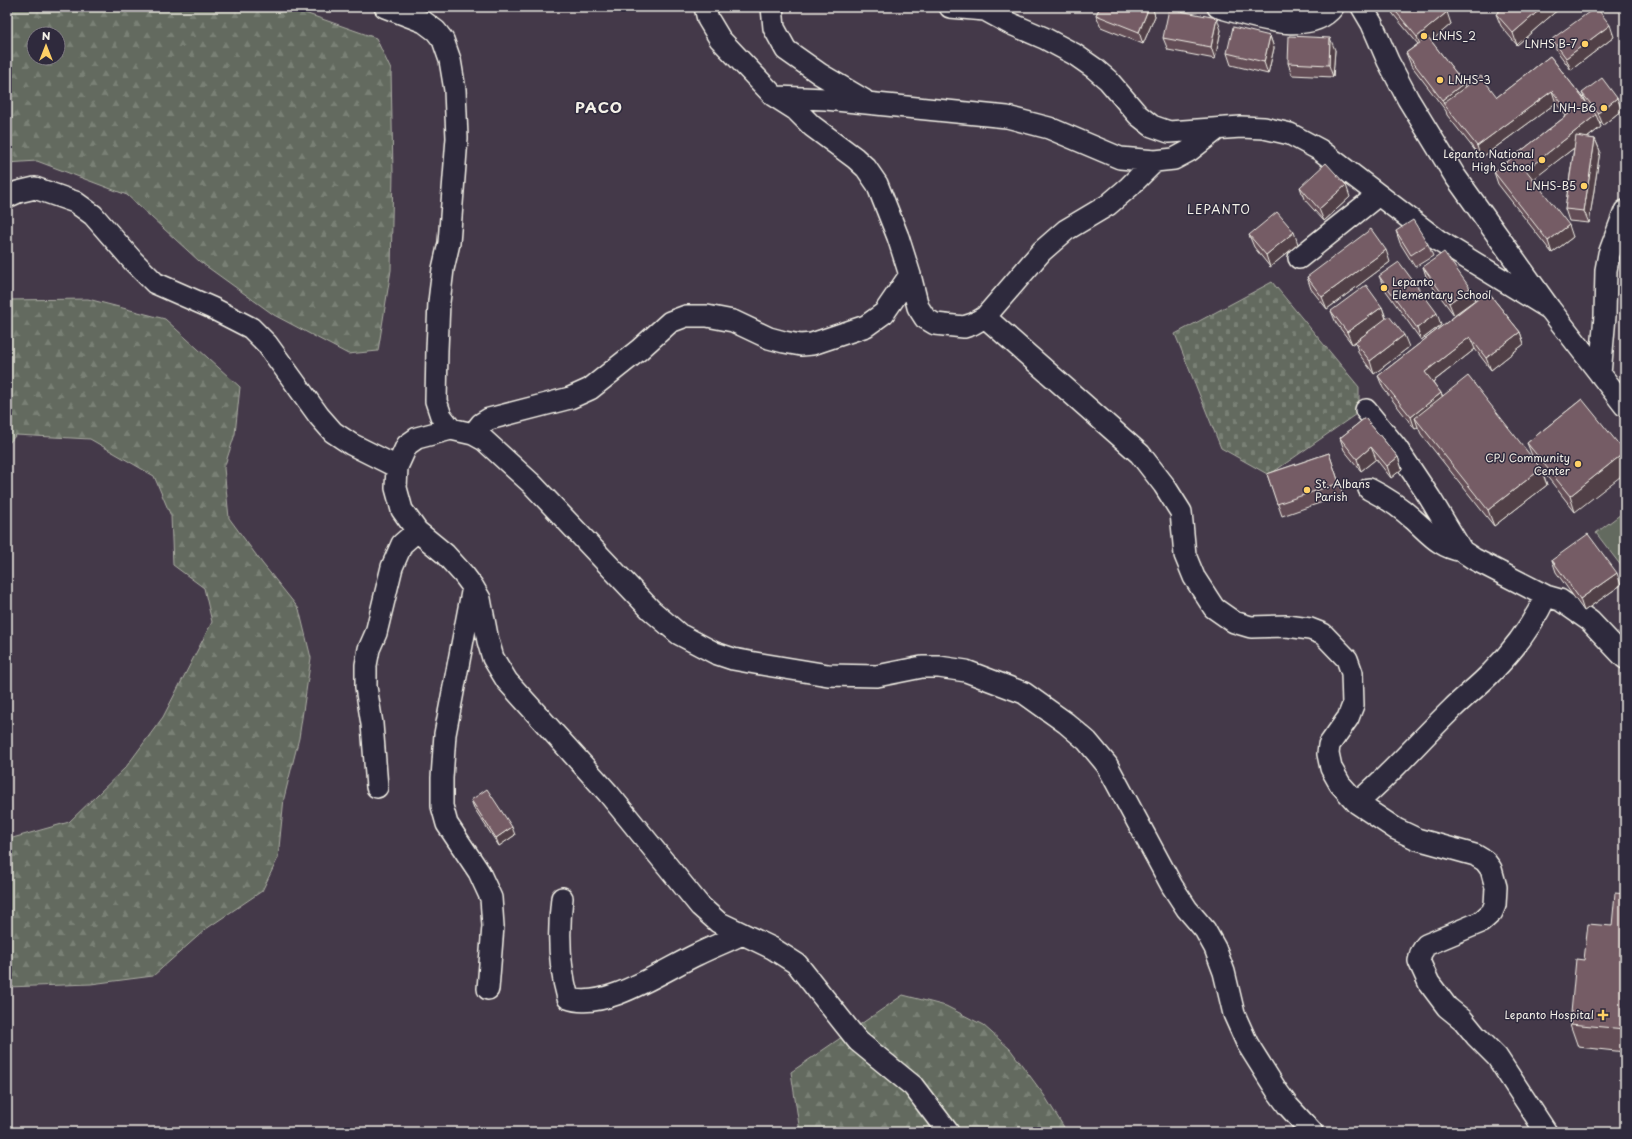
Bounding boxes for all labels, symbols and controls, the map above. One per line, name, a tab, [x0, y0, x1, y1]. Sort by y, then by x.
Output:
north arrow	[26, 26, 66, 66]
text: N	[42, 27, 51, 44]
place label: LNHS_2	[1432, 27, 1476, 44]
marker: LNHS_2	[1419, 31, 1429, 41]
place label: LNHS B-7	[1524, 35, 1577, 52]
marker: LNHS B-7	[1580, 39, 1590, 49]
place label: LNHS-3	[1448, 71, 1491, 88]
marker: LNHS-3	[1435, 75, 1445, 85]
district label: PACO	[575, 95, 623, 118]
place label: LNH-B6	[1552, 99, 1596, 116]
marker: LNH-B6	[1599, 103, 1609, 113]
place label: Lepanto National High School	[1443, 145, 1534, 175]
marker: Lepanto National High School	[1537, 155, 1547, 165]
place label: LNHS-B5	[1526, 177, 1576, 194]
marker: LNHS-B5	[1579, 181, 1589, 191]
district label: LEPANTO	[1187, 200, 1251, 218]
place label: Lepanto Elementary School	[1392, 273, 1491, 303]
marker: Lepanto Elementary School	[1379, 283, 1389, 293]
place label: CPJ Community Center	[1485, 449, 1571, 479]
marker: CPJ Community Center	[1573, 459, 1583, 469]
place label: St. Albans Parish	[1315, 475, 1370, 505]
marker: St. Albans Parish	[1302, 485, 1312, 495]
place label: Lepanto Hospital	[1505, 1006, 1594, 1023]
marker: Lepanto Hospital	[1597, 1009, 1609, 1021]

